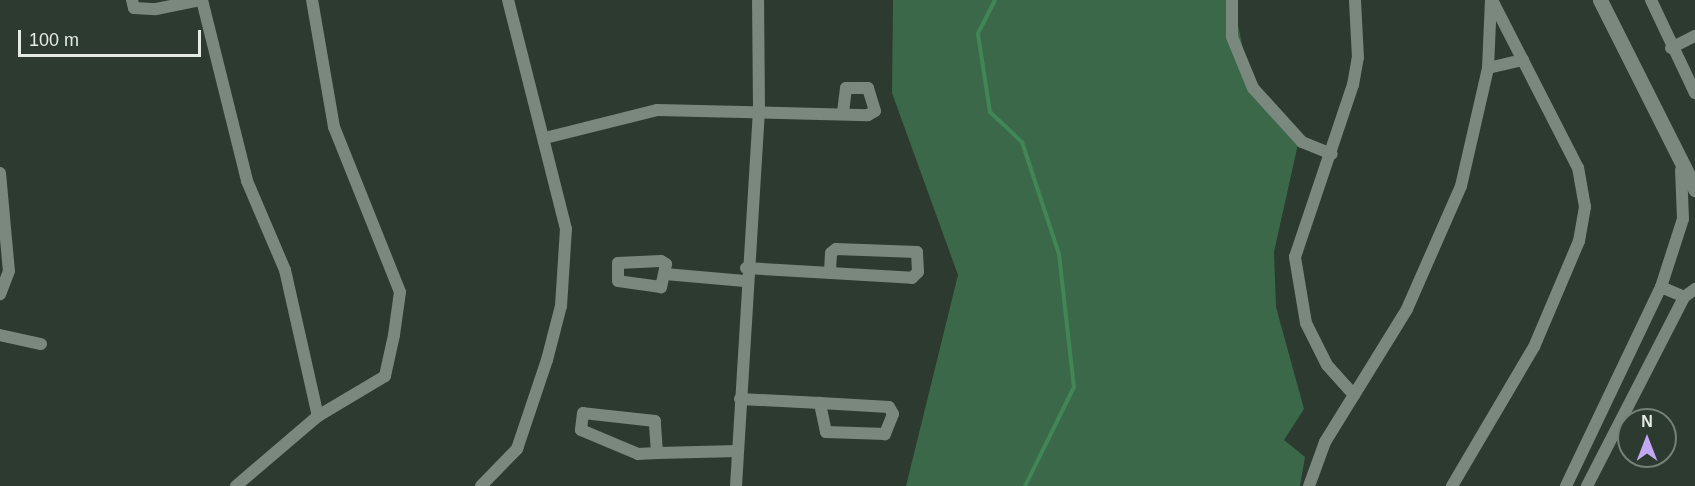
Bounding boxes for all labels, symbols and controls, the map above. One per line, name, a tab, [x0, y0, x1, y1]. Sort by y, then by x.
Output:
scale bar	[21, 18, 204, 56]
text: 100 m	[29, 30, 79, 50]
north arrow	[1617, 408, 1677, 468]
text: N	[1641, 413, 1653, 430]

